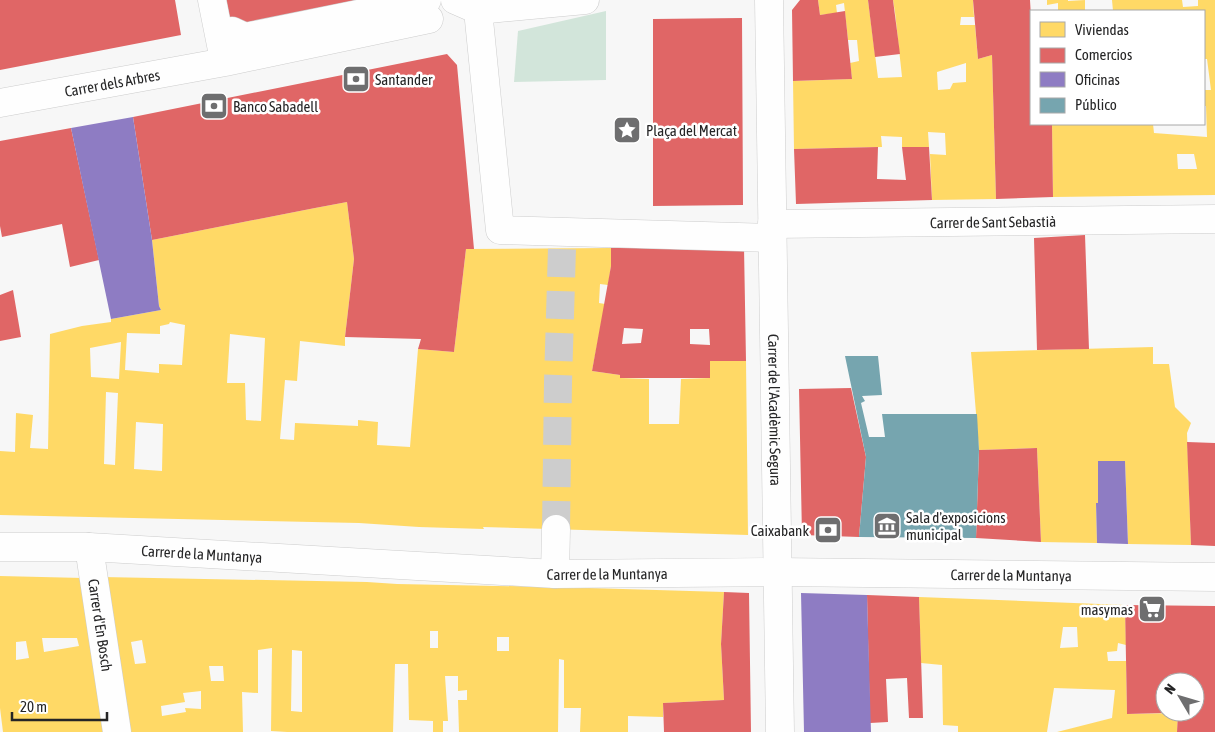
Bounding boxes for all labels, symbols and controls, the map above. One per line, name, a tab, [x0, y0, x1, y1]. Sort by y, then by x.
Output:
legend	[1030, 10, 1205, 125]
text: Viviendas	[1075, 21, 1129, 38]
text: Comercios	[1075, 46, 1132, 63]
bank icon: Santander	[341, 64, 371, 94]
street label: Carrer dels Arbres	[63, 66, 161, 100]
place label: Santander	[375, 71, 433, 88]
text: Oficinas	[1075, 71, 1120, 88]
bank icon: Banco Sabadell	[199, 91, 229, 121]
text: Público	[1075, 96, 1117, 113]
place label: Banco Sabadell	[233, 98, 318, 115]
place icon: Plaça del Mercat	[612, 115, 642, 145]
place label: Plaça del Mercat	[646, 122, 737, 139]
street label: Carrer de Sant Sebastià	[930, 212, 1056, 231]
street label: Carrer de l'Acadèmic Segura	[766, 334, 785, 486]
place label: Sala d'exposicions municipal	[906, 509, 1006, 543]
museum icon: Sala d'exposicions municipal	[872, 511, 902, 541]
bank icon: Caixabank	[813, 515, 843, 545]
place label: Caixabank	[751, 522, 809, 539]
street label: Carrer de la Muntanya	[141, 542, 263, 566]
street label: Carrer de la Muntanya	[546, 564, 668, 583]
street label: Carrer de la Muntanya	[951, 565, 1072, 584]
street label: Carrer d'En Bosch	[85, 578, 116, 673]
supermarket icon: masymas	[1137, 594, 1167, 624]
place label: masymas	[1081, 601, 1133, 618]
north arrow	[1155, 672, 1205, 722]
text: N	[1161, 681, 1179, 697]
scale bar	[12, 690, 108, 722]
text: 20 m	[20, 698, 47, 715]

